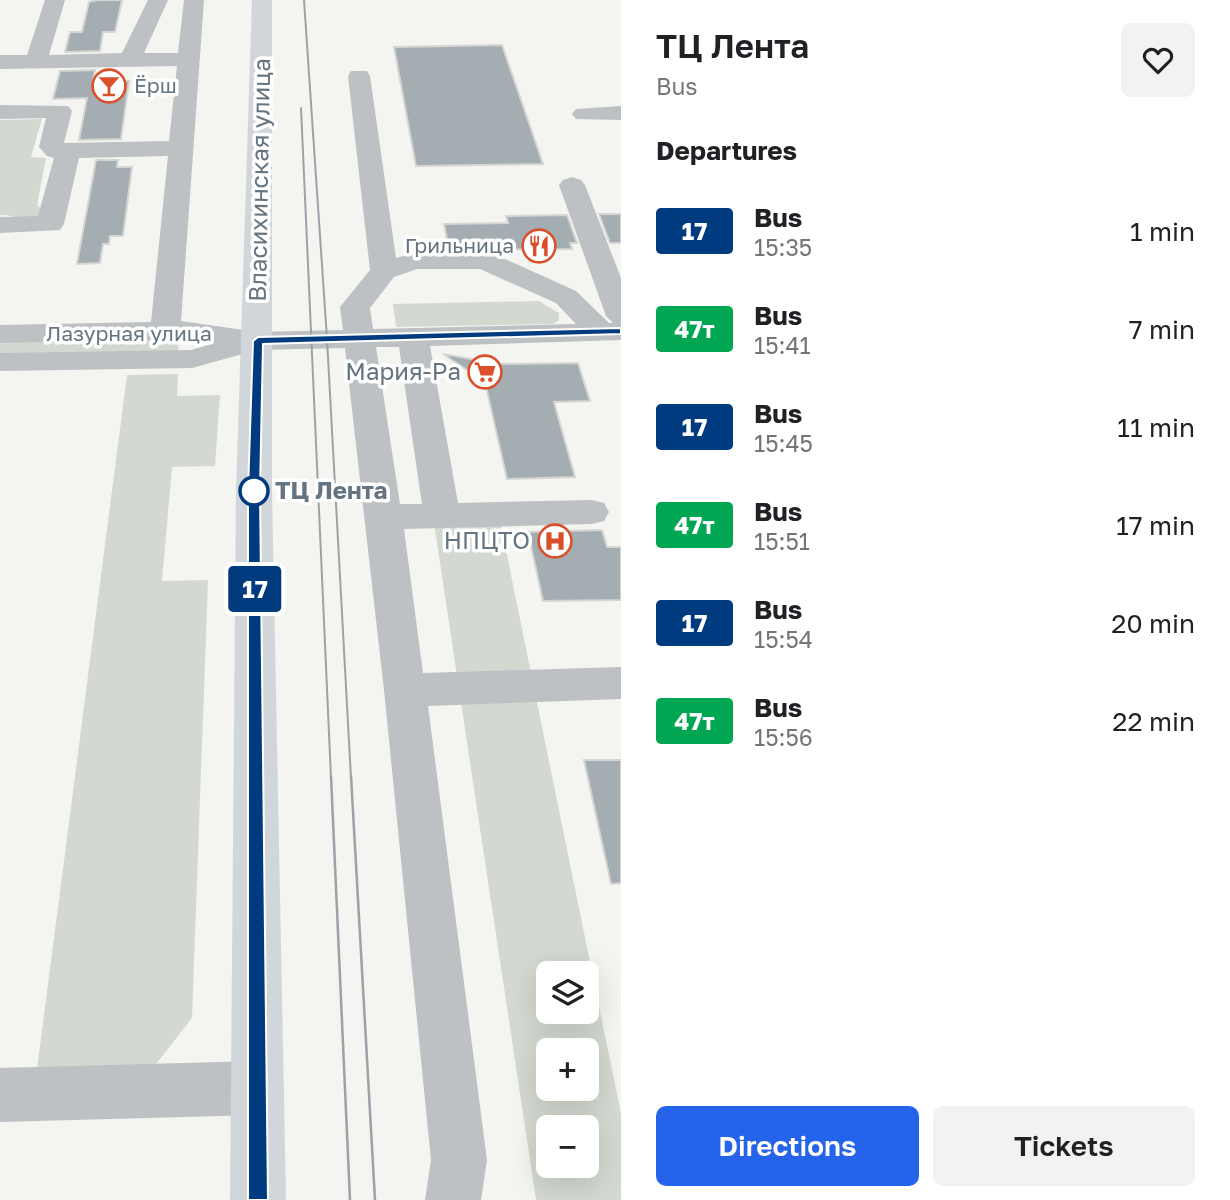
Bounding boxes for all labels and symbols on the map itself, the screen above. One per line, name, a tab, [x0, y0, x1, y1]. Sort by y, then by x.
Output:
street label: Власихинская улица	[242, 58, 275, 302]
bar icon: Ёрш	[90, 67, 128, 105]
place label: Ёрш	[134, 72, 177, 98]
restaurant icon: Грильница	[520, 227, 558, 265]
place label: Грильница	[405, 232, 514, 258]
street label: Лазурная улица	[46, 320, 212, 346]
supermarket icon: Мария-Ра	[466, 353, 504, 391]
place label: Мария-Ра	[345, 356, 461, 385]
place label: ТЦ Лента	[275, 475, 387, 504]
marker: ТЦ Лента	[239, 476, 269, 506]
hospital icon: НПЦТО	[536, 522, 574, 560]
place label: НПЦТО	[444, 525, 530, 554]
line badge: 17	[224, 566, 286, 612]

